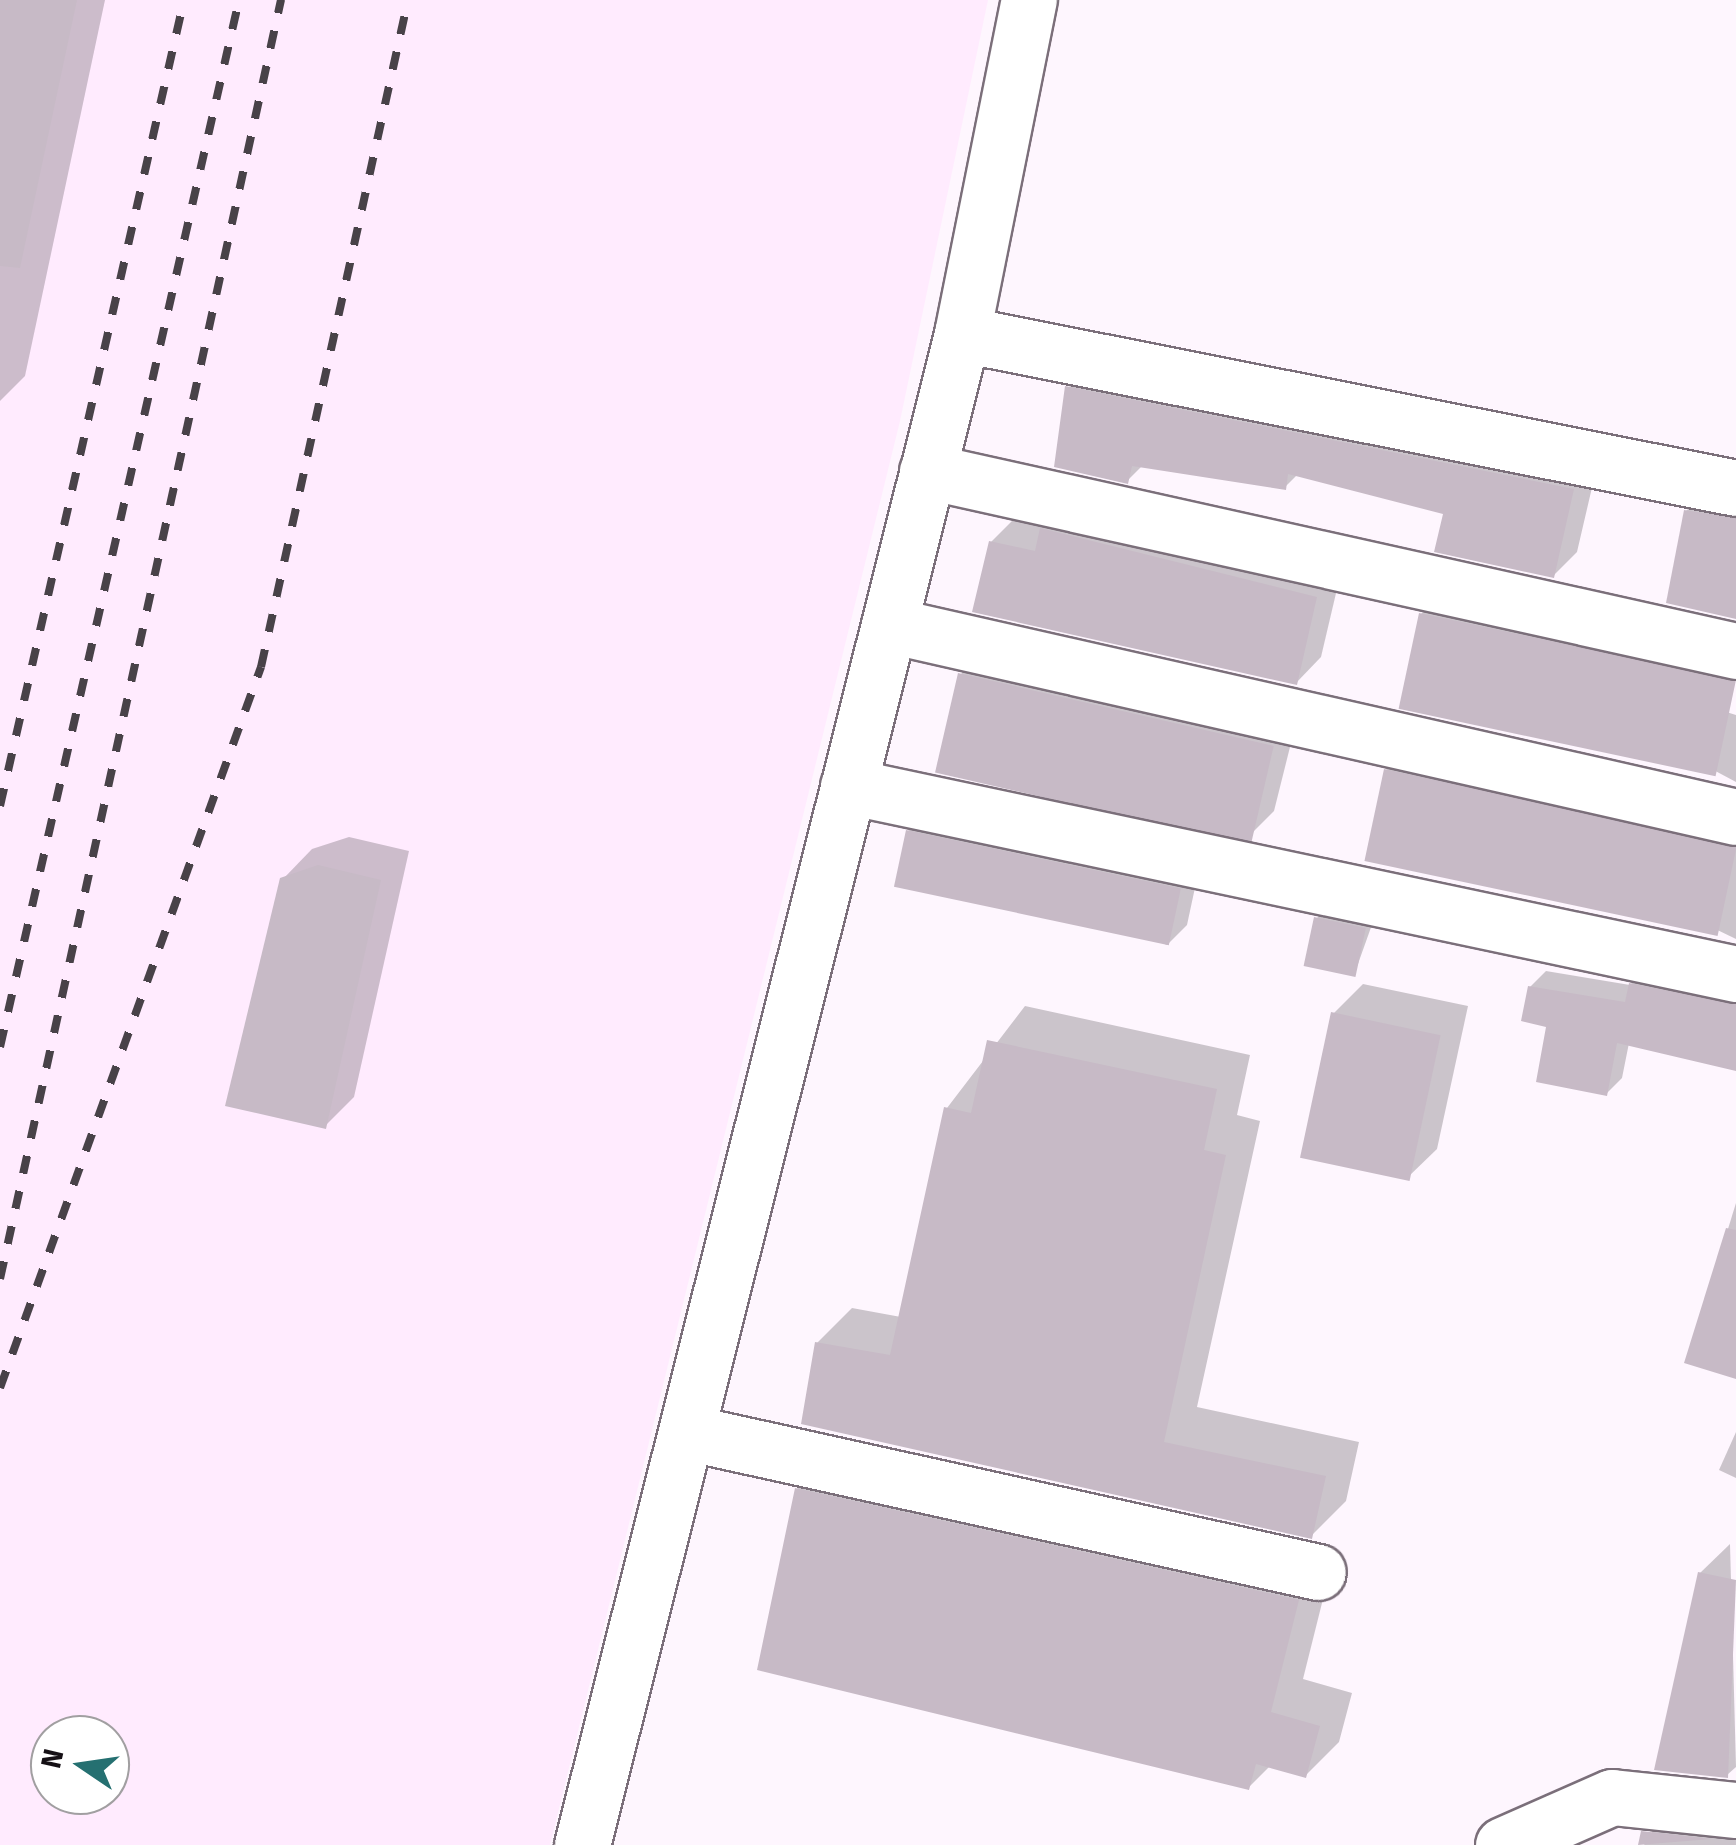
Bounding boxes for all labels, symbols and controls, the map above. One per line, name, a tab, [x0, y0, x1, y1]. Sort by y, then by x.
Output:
north arrow	[30, 1715, 130, 1815]
text: N	[34, 1746, 70, 1771]

